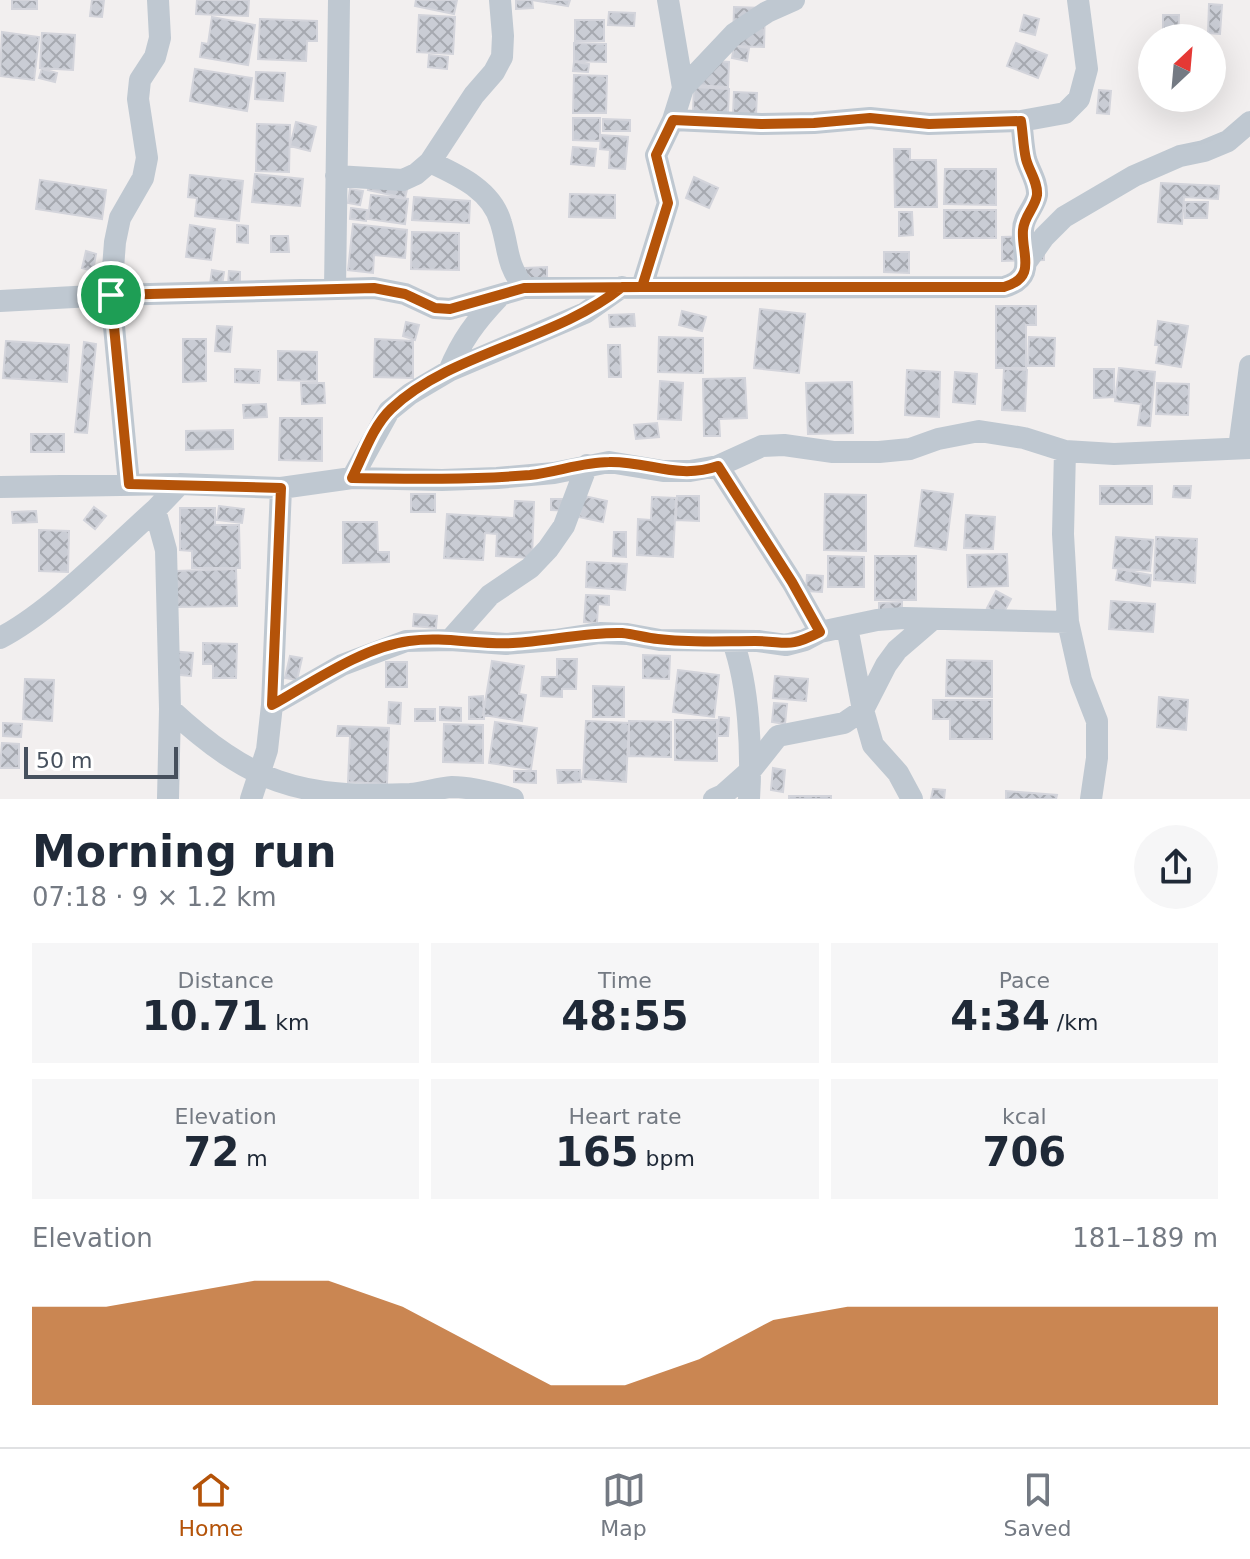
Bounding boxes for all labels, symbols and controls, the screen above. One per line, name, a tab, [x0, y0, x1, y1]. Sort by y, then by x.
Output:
north arrow	[1138, 24, 1226, 112]
map controls	[1138, 24, 1226, 112]
pin	[77, 261, 145, 329]
icon: arrive	[89, 273, 133, 317]
scale bar	[24, 743, 178, 779]
text: 50 m	[36, 748, 92, 773]
button: share	[1134, 825, 1218, 909]
text: Morning run	[32, 826, 337, 877]
text: 07:18 · 9 × 1.2 km	[32, 882, 277, 912]
text: Distance	[178, 968, 274, 993]
text: Time	[598, 968, 652, 993]
text: Pace	[999, 968, 1050, 993]
text: 10.71	[142, 993, 268, 1039]
text: 48:55	[561, 993, 689, 1039]
text: 4:34	[950, 993, 1050, 1039]
text: km	[268, 1010, 310, 1035]
text: /km	[1050, 1010, 1098, 1035]
text: Elevation	[175, 1104, 277, 1129]
text: Heart rate	[569, 1104, 681, 1129]
text: kcal	[1002, 1104, 1047, 1129]
text: 72	[184, 1129, 239, 1175]
text: 165	[555, 1129, 639, 1175]
text: 706	[983, 1129, 1066, 1175]
text: m	[239, 1146, 268, 1171]
text: bpm	[639, 1146, 695, 1171]
text: Elevation	[32, 1223, 153, 1253]
text: 181–189 m	[1072, 1223, 1218, 1253]
tab: Home	[178, 1468, 243, 1541]
tab: Map	[600, 1468, 647, 1541]
tab: Saved	[1004, 1468, 1072, 1541]

